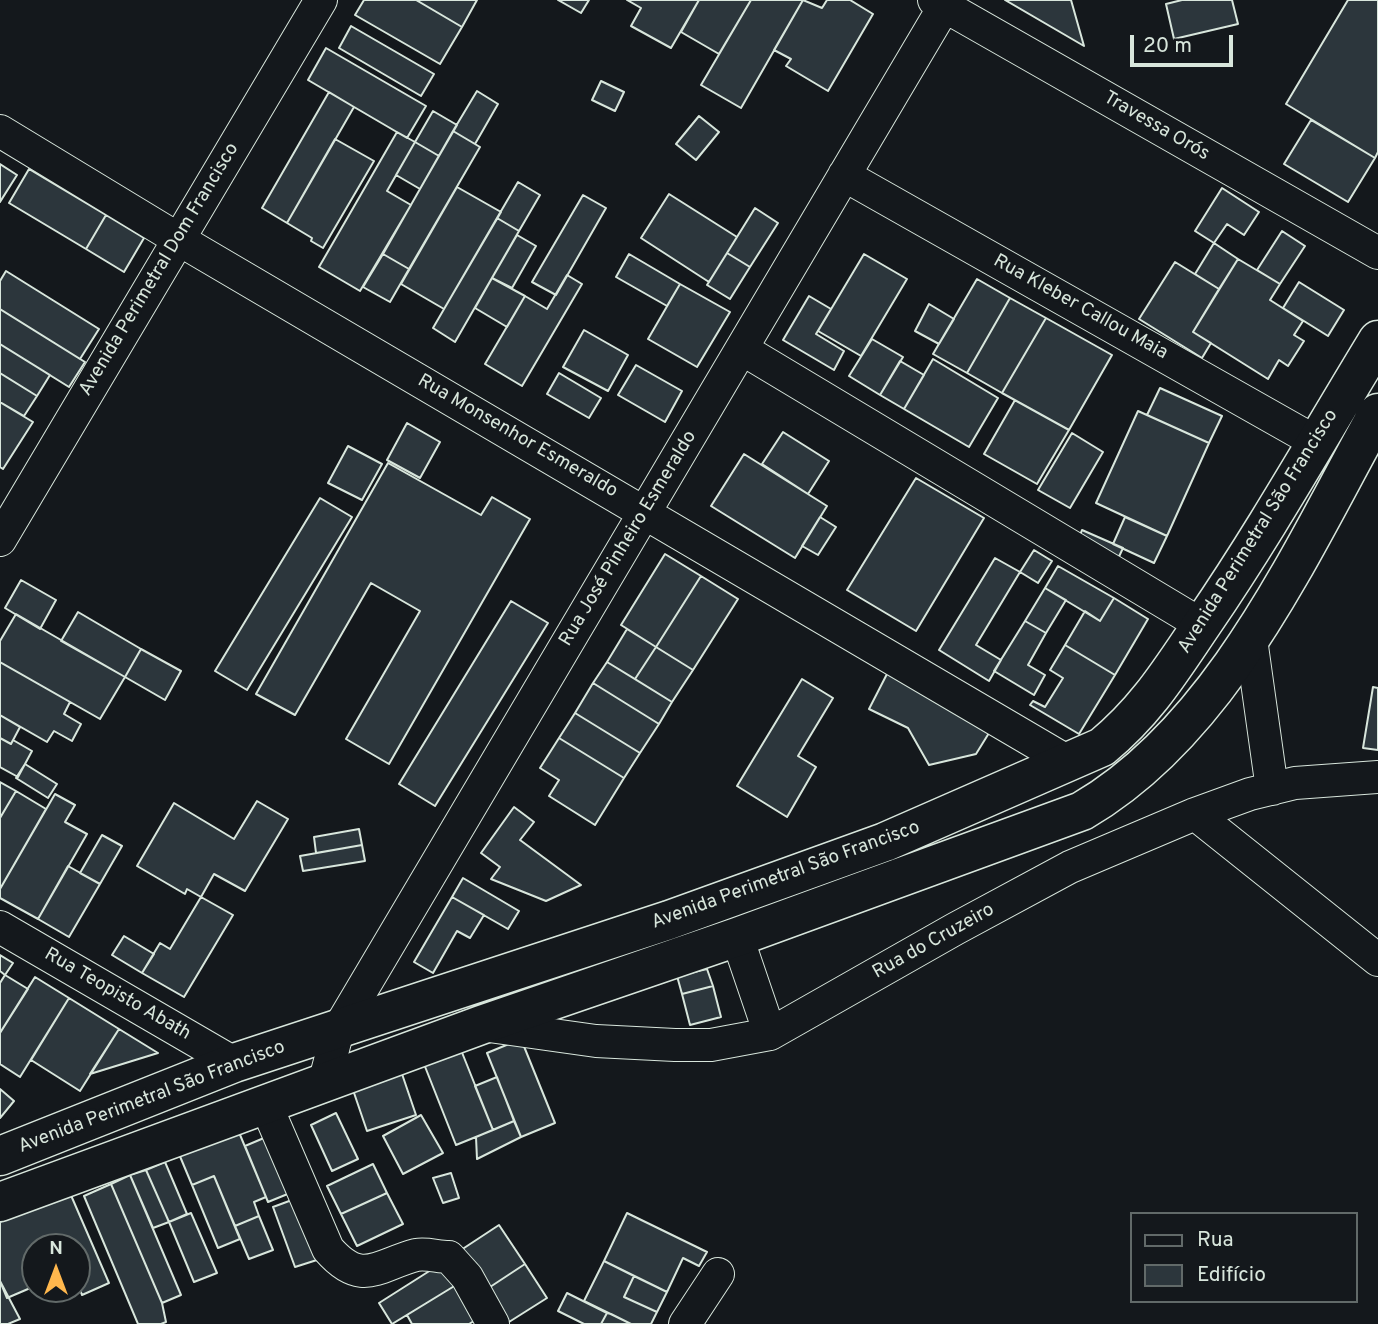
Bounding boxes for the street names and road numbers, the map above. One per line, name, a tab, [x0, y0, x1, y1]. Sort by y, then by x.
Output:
street label: Travessa Orós	[1099, 87, 1213, 167]
street label: Avenida Perimetral Dom Francisco	[75, 139, 245, 401]
street label: Rua Kleber Callou Maia	[989, 250, 1171, 366]
street label: Rua Monsenhor Esmeraldo	[413, 370, 621, 504]
street label: Avenida Perimetral São Francisco	[1174, 406, 1344, 658]
street label: Rua José Pinheiro Esmeraldo	[556, 427, 702, 651]
street label: Avenida Perimetral São Francisco	[649, 817, 923, 935]
street label: Rua do Cruzeiro	[869, 899, 999, 985]
street label: Rua Teopisto Abath	[40, 944, 194, 1046]
street label: Avenida Perimetral São Francisco	[15, 1037, 289, 1159]

